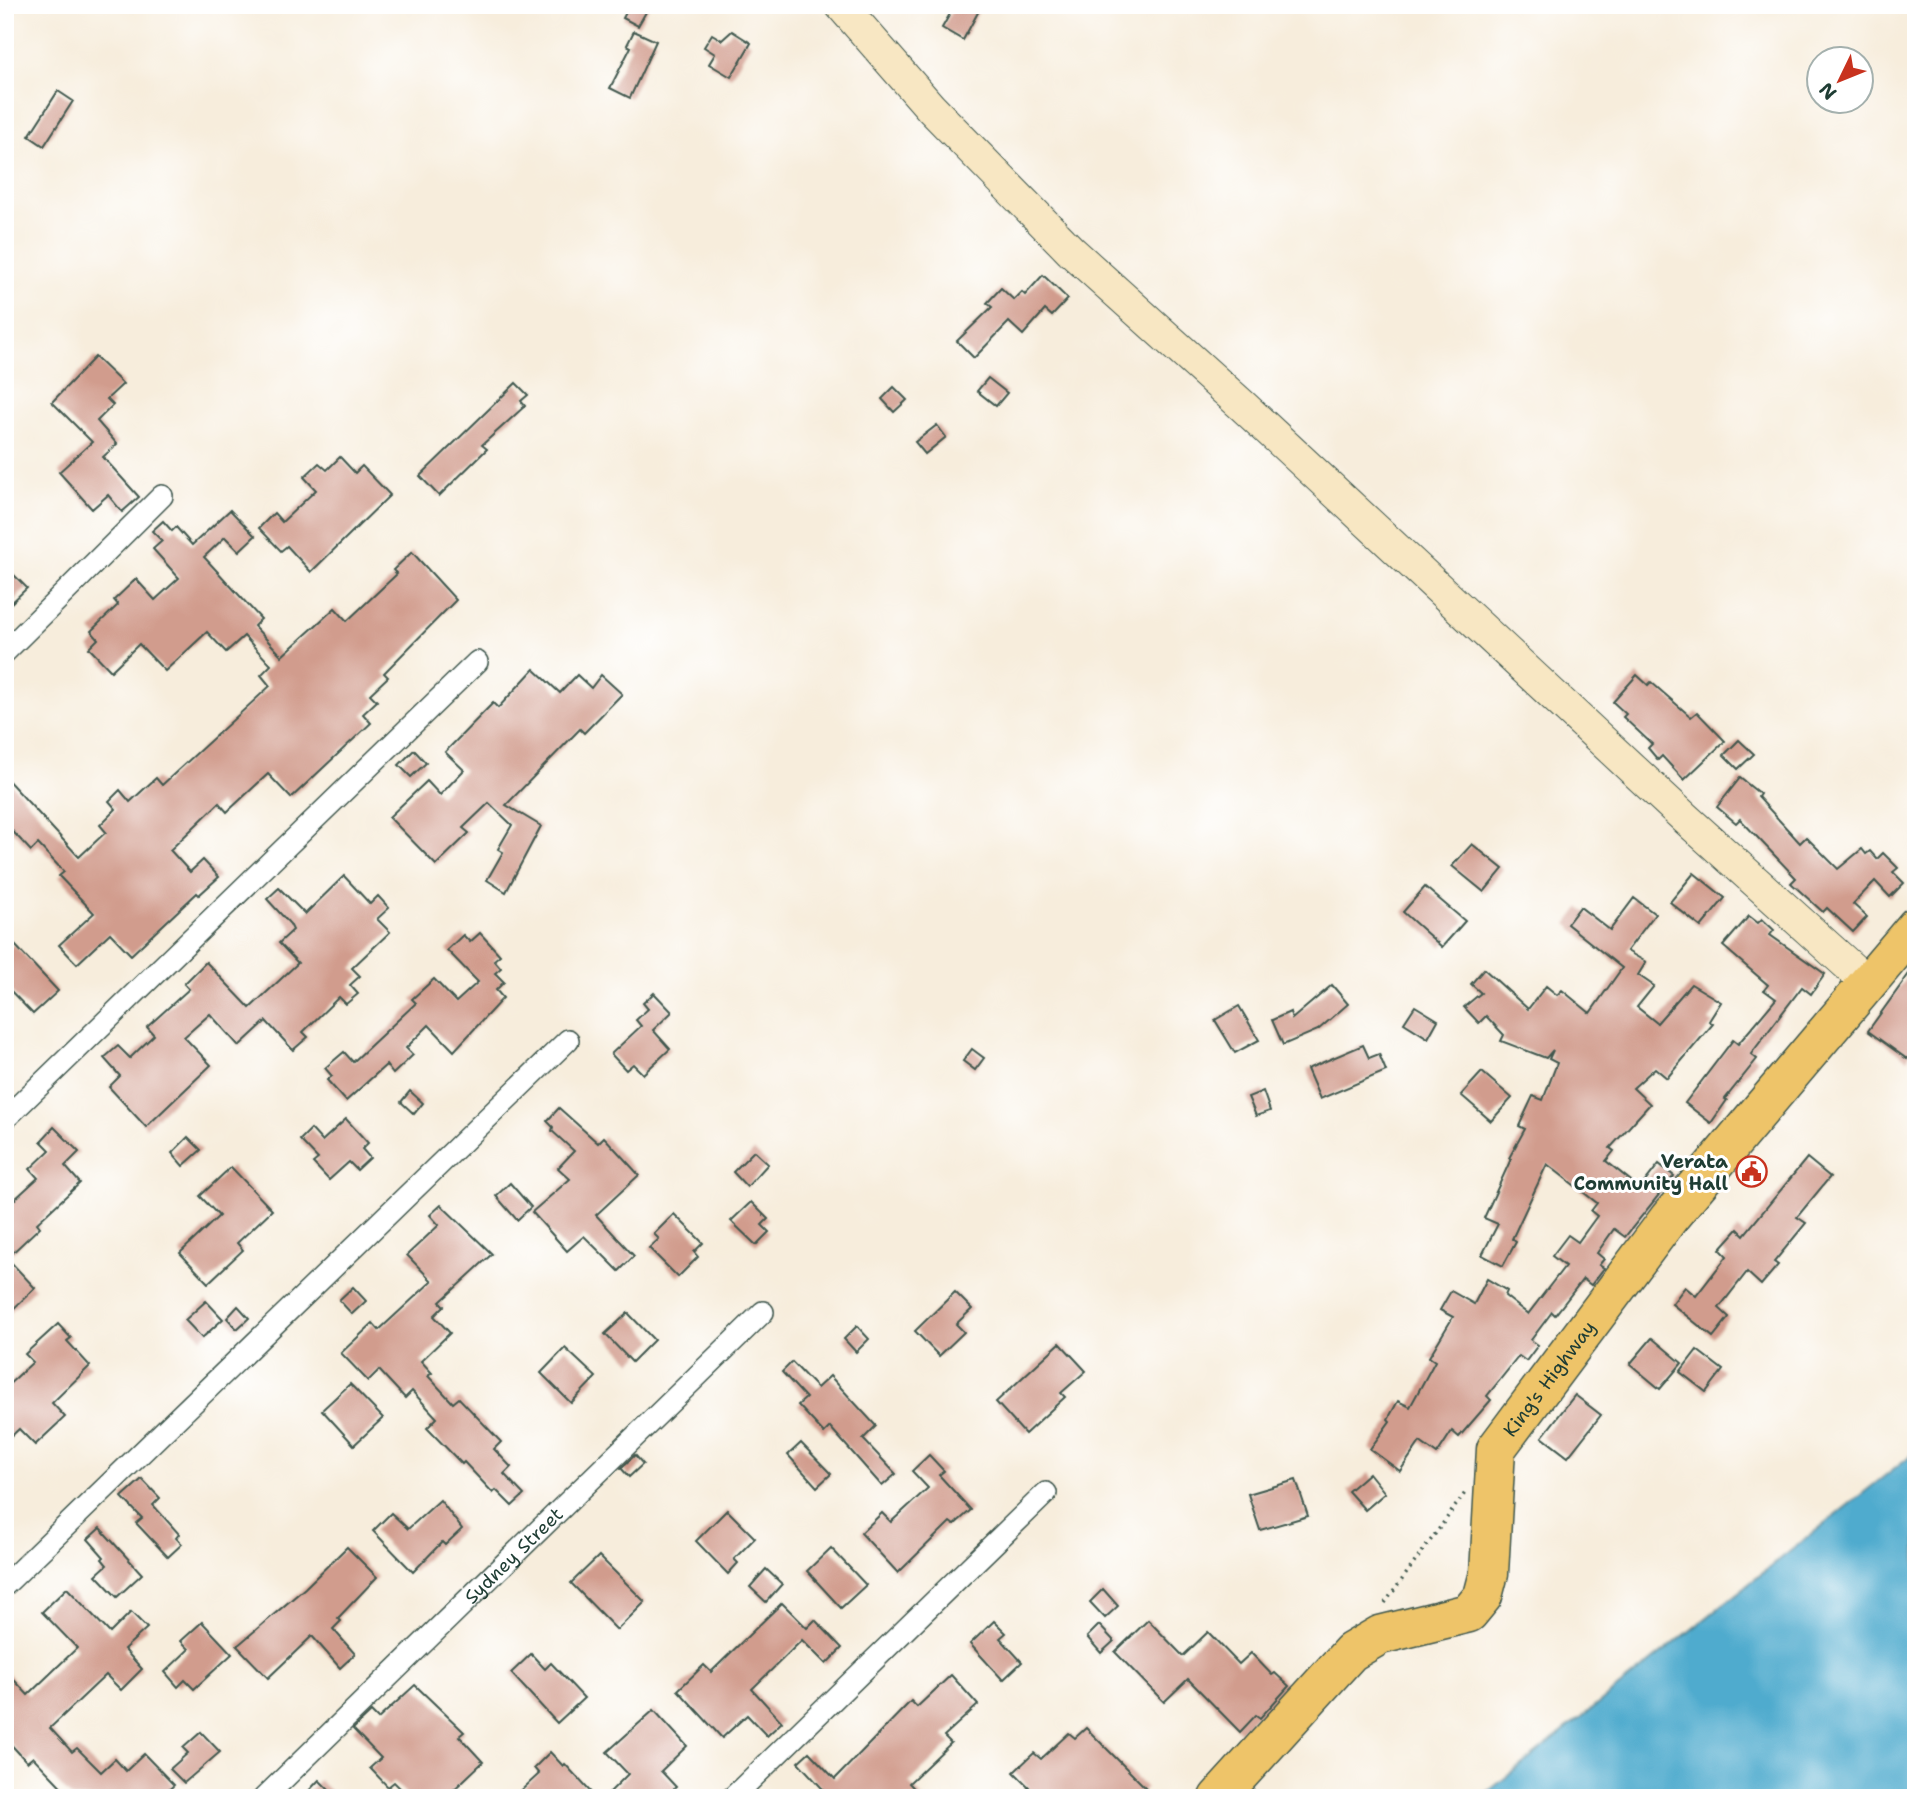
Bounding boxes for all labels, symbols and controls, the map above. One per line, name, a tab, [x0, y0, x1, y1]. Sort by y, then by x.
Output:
north arrow	[1806, 46, 1876, 116]
text: N	[1814, 77, 1842, 105]
place label: Verata Community Hall	[1573, 1149, 1728, 1196]
public building icon: Verata Community Hall	[1734, 1155, 1768, 1189]
street label: King's Highway	[1498, 1316, 1601, 1442]
street label: Sydney Street	[459, 1502, 568, 1609]

